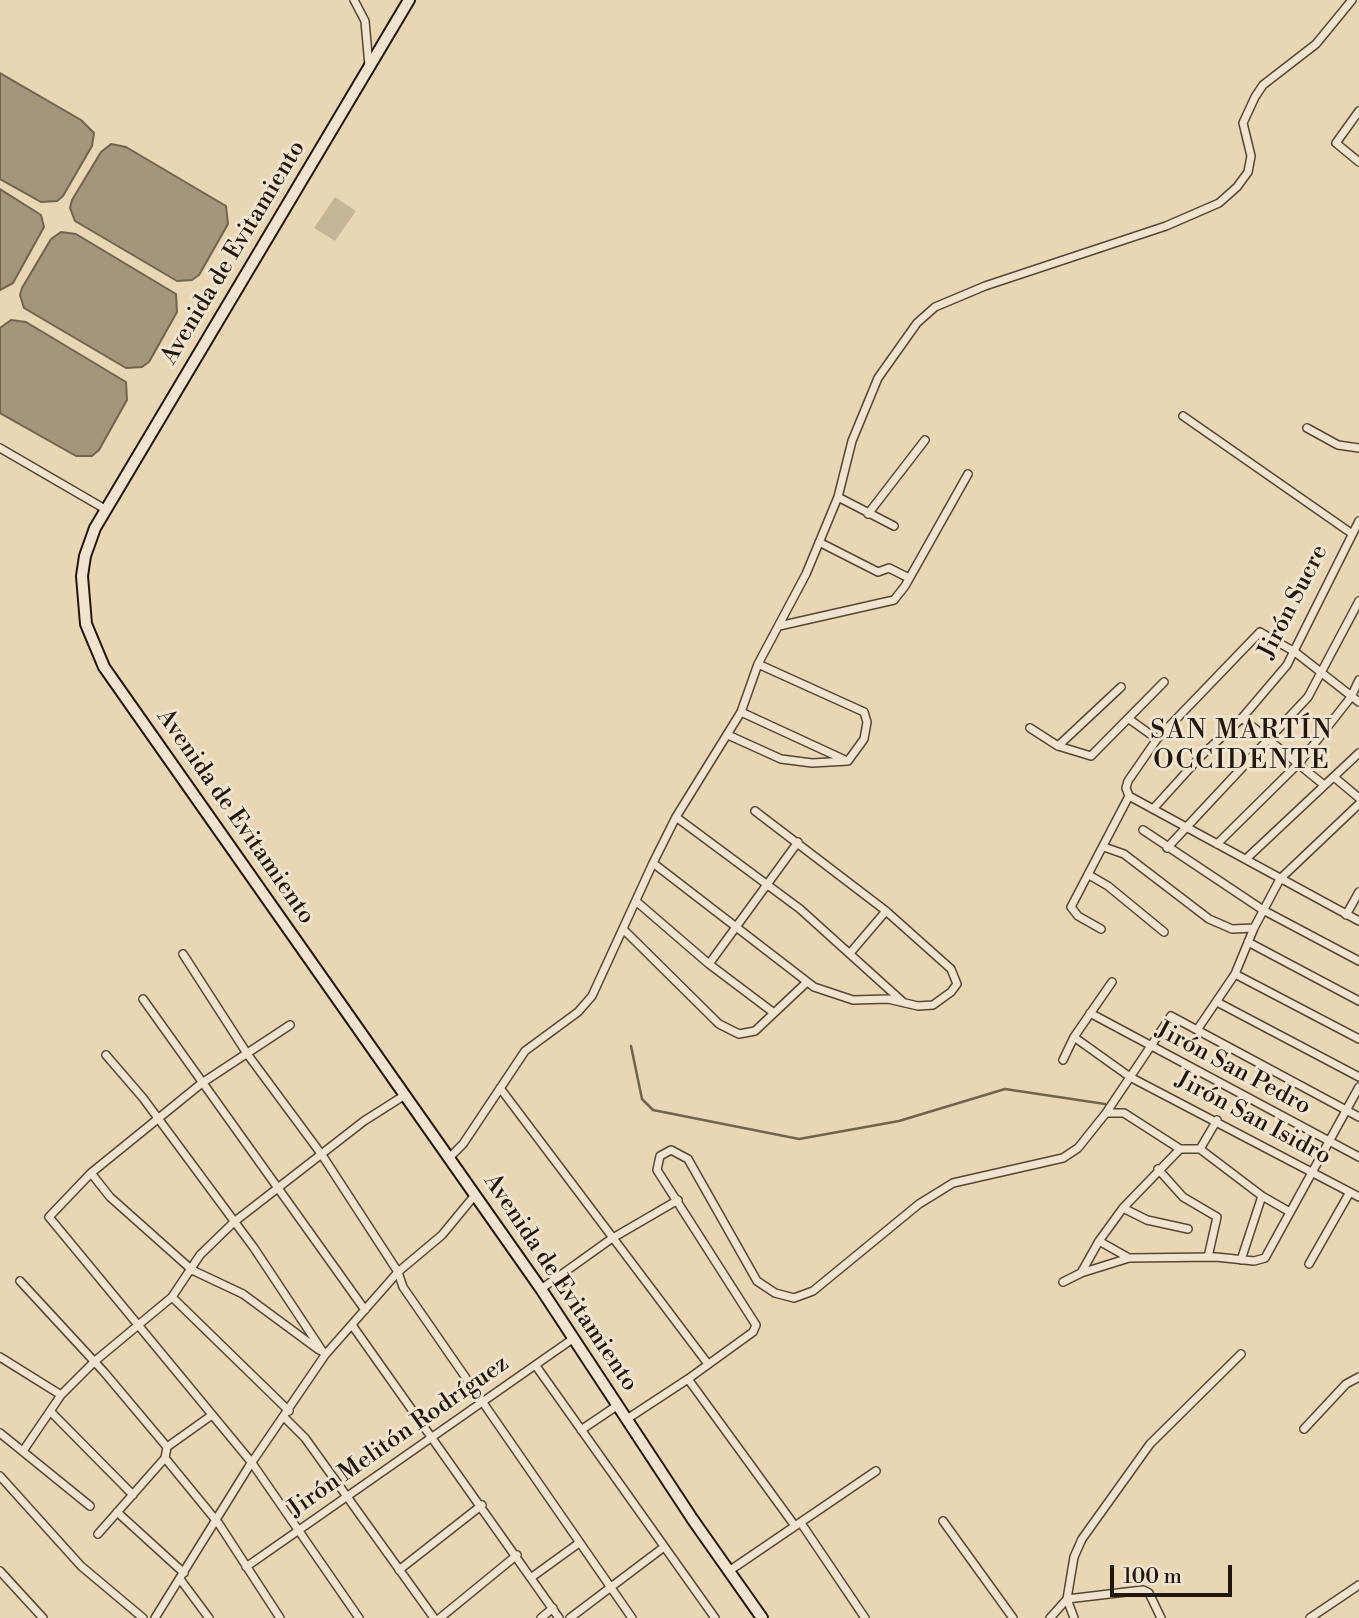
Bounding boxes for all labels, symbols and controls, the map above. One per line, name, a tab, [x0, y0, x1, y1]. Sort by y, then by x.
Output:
street label: Avenida de Evitamiento	[156, 136, 312, 370]
street label: Jirón Sucre	[1253, 540, 1335, 664]
street label: Avenida de Evitamiento	[150, 704, 320, 930]
district label: SAN MARTÍN OCCIDENTE	[1152, 716, 1332, 778]
street label: Jirón San Pedro	[1151, 1016, 1315, 1122]
street label: Jirón San Isidro	[1170, 1066, 1336, 1172]
street label: Avenida de Evitamiento	[476, 1169, 644, 1397]
street label: Jirón Melitón Rodríguez	[283, 1350, 515, 1524]
scale bar	[1114, 1552, 1236, 1596]
text: 100 m	[1123, 1564, 1182, 1590]

